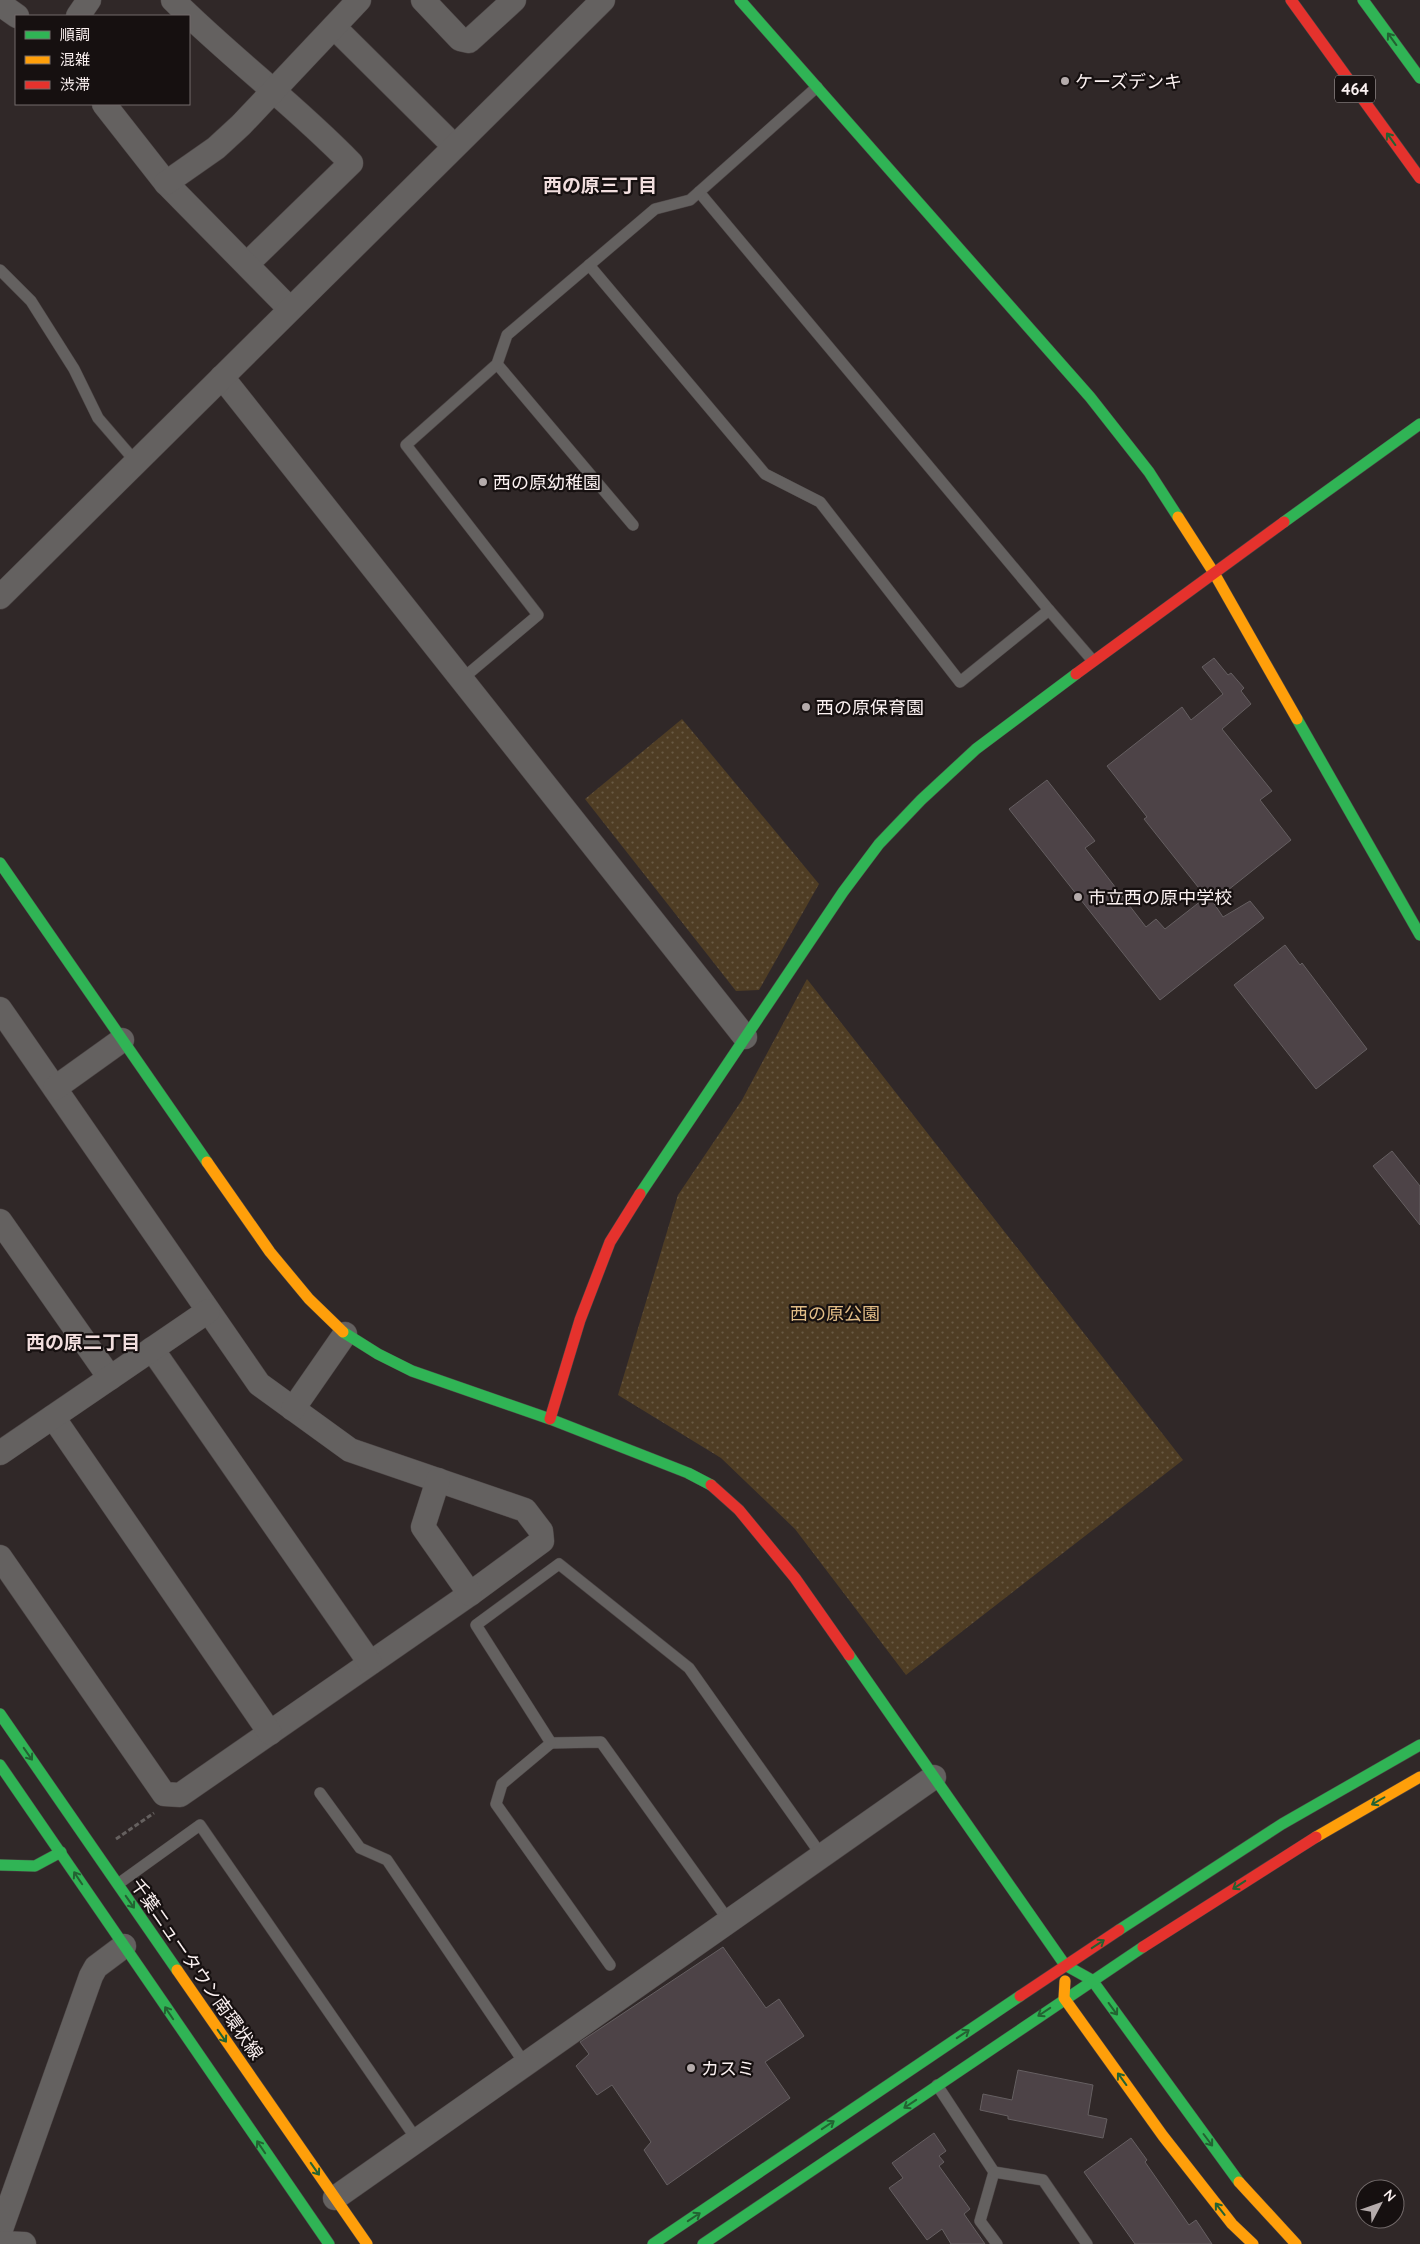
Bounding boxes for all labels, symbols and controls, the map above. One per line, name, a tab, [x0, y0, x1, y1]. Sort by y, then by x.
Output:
legend	[15, 15, 190, 105]
text: 順調	[60, 25, 90, 44]
one-way arrow	[1387, 32, 1397, 46]
text: 混雑	[60, 50, 90, 69]
place label: ケーズデンキ	[1075, 70, 1182, 93]
text: 渋滞	[60, 75, 90, 94]
marker: ケーズデンキ	[1059, 75, 1071, 87]
road number: 464	[1335, 76, 1375, 102]
one-way arrow	[1386, 132, 1396, 146]
district label: 西の原三丁目	[543, 173, 657, 197]
place label: 西の原幼稚園	[493, 471, 601, 494]
marker: 西の原幼稚園	[477, 476, 489, 488]
place label: 西の原保育園	[816, 696, 924, 719]
marker: 西の原保育園	[800, 701, 812, 713]
place label: 市立西の原中学校	[1088, 886, 1232, 909]
marker: 市立西の原中学校	[1072, 891, 1084, 903]
park label: 西の原公園	[790, 1302, 880, 1325]
district label: 西の原二丁目	[26, 1330, 140, 1354]
one-way arrow	[23, 1747, 33, 1761]
one-way arrow	[1371, 1797, 1385, 1807]
one-way arrow	[73, 1871, 83, 1885]
street label: 千葉ニュータウン南環状線	[126, 1874, 268, 2064]
one-way arrow	[1232, 1881, 1246, 1891]
one-way arrow	[125, 1895, 135, 1909]
one-way arrow	[1090, 1939, 1104, 1949]
one-way arrow	[1108, 2002, 1118, 2016]
one-way arrow	[164, 2006, 174, 2020]
one-way arrow	[1037, 2007, 1051, 2017]
one-way arrow	[217, 2029, 227, 2043]
one-way arrow	[956, 2029, 970, 2039]
place label: カスミ	[701, 2057, 755, 2080]
marker: カスミ	[685, 2062, 697, 2074]
one-way arrow	[1117, 2072, 1127, 2086]
one-way arrow	[903, 2099, 917, 2109]
one-way arrow	[821, 2120, 835, 2130]
one-way arrow	[1202, 2133, 1213, 2146]
one-way arrow	[256, 2140, 266, 2154]
one-way arrow	[310, 2162, 320, 2176]
north arrow	[1355, 2179, 1405, 2229]
text: N	[1380, 2186, 1400, 2205]
one-way arrow	[1215, 2202, 1226, 2215]
one-way arrow	[687, 2212, 701, 2222]

